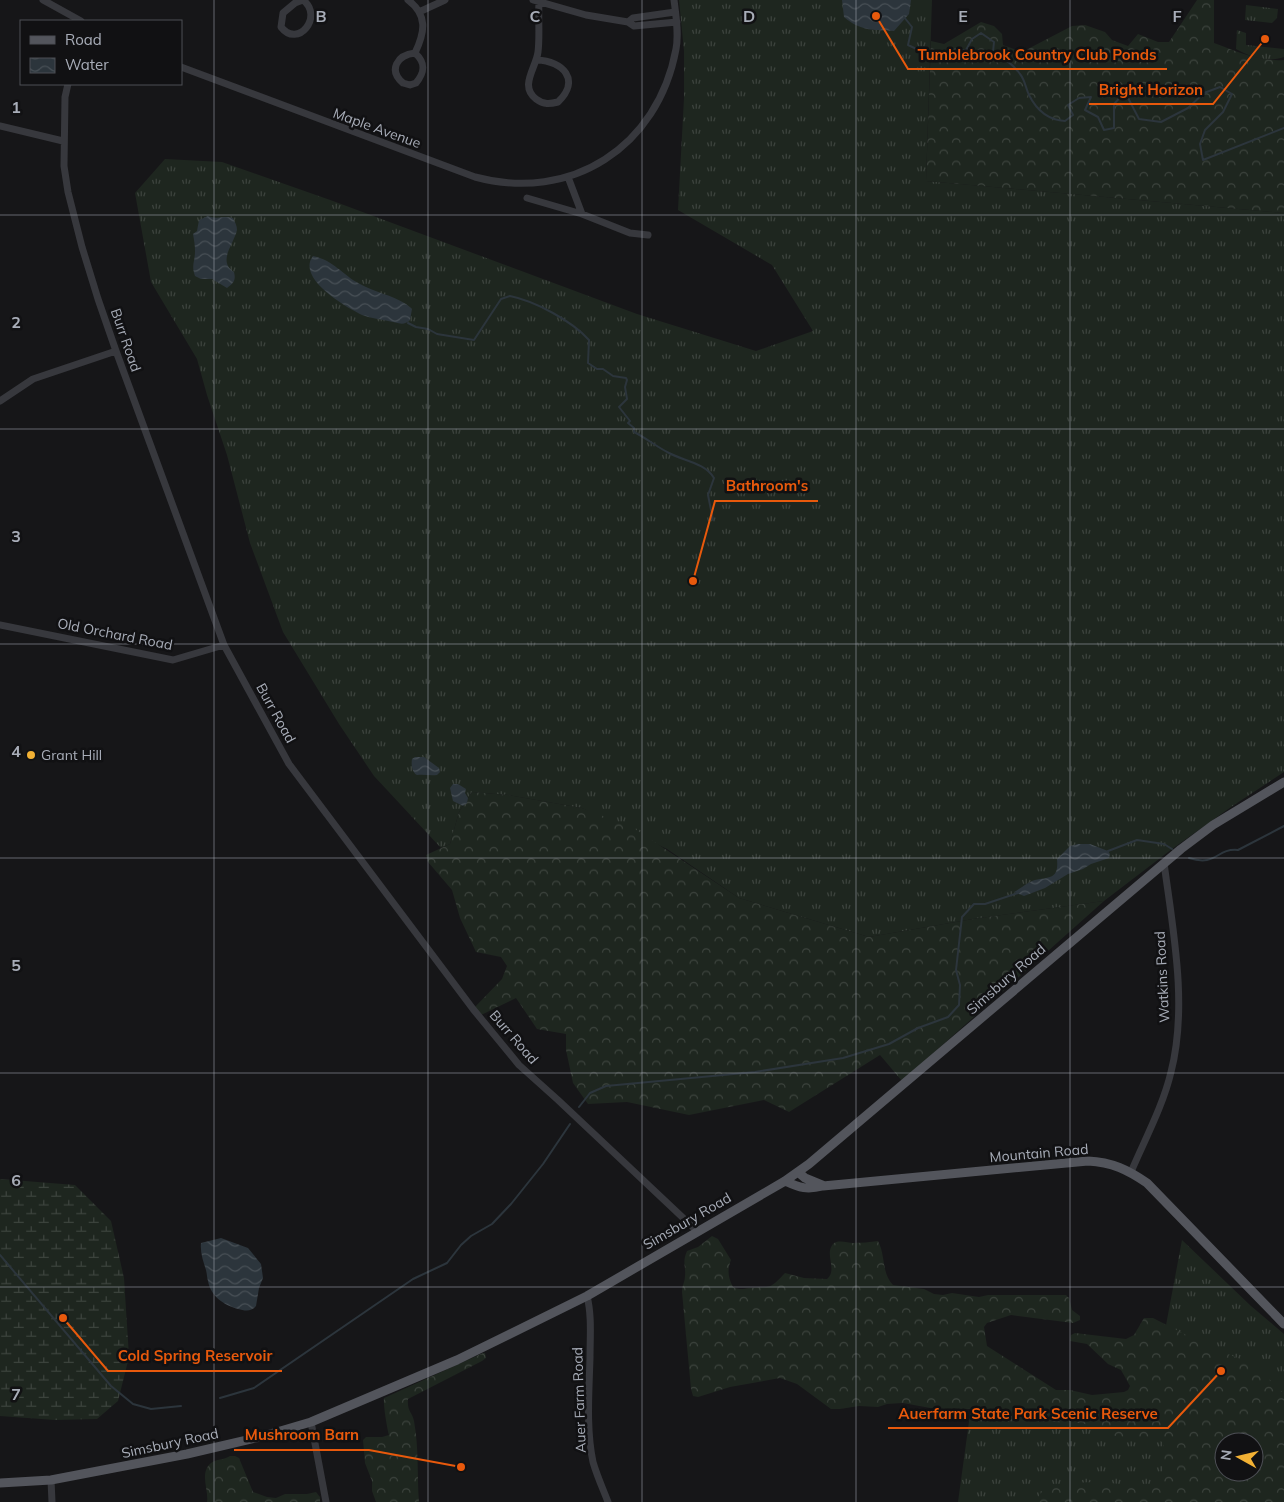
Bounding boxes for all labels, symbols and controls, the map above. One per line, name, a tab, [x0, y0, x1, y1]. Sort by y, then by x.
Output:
text: B	[315, 6, 327, 26]
text: C	[530, 6, 541, 26]
text: D	[743, 6, 755, 26]
text: E	[958, 6, 968, 26]
text: F	[1172, 6, 1182, 26]
legend	[20, 20, 182, 85]
text: Road	[65, 30, 102, 49]
callout: Tumblebrook Country Club Ponds	[908, 39, 1167, 69]
text: Tumblebrook Country Club Ponds	[917, 45, 1157, 64]
text: Water	[65, 55, 109, 74]
callout: Bright Horizon	[1089, 74, 1213, 104]
text: Bright Horizon	[1099, 80, 1203, 99]
text: 1	[11, 97, 21, 117]
street label: Maple Avenue	[331, 104, 423, 152]
street label: Burr Road	[107, 306, 145, 374]
text: 2	[11, 312, 21, 332]
callout: Bathroom's	[715, 471, 818, 501]
text: Bathroom's	[726, 476, 808, 495]
text: 3	[11, 526, 21, 546]
street label: Old Orchard Road	[56, 614, 174, 654]
street label: Burr Road	[252, 680, 300, 746]
text: 4	[11, 741, 21, 761]
place label: Grant Hill	[41, 746, 102, 764]
marker: Grant Hill	[25, 749, 37, 761]
street label: Watkins Road	[1151, 931, 1173, 1023]
street label: Simsbury Road	[963, 940, 1049, 1018]
text: 5	[11, 955, 21, 975]
street label: Burr Road	[486, 1006, 542, 1068]
street label: Mountain Road	[989, 1140, 1089, 1166]
text: 6	[11, 1170, 21, 1190]
street label: Simsbury Road	[640, 1189, 734, 1253]
callout: Cold Spring Reservoir	[108, 1341, 282, 1371]
text: Cold Spring Reservoir	[118, 1346, 272, 1365]
street label: Auer Farm Road	[568, 1347, 590, 1453]
text: 7	[11, 1384, 21, 1404]
callout: Auerfarm State Park Scenic Reserve	[888, 1398, 1168, 1428]
text: Auerfarm State Park Scenic Reserve	[898, 1404, 1158, 1423]
callout: Mushroom Barn	[234, 1420, 369, 1450]
street label: Simsbury Road	[120, 1424, 220, 1462]
text: Mushroom Barn	[245, 1425, 359, 1444]
north arrow	[1214, 1432, 1264, 1482]
text: N	[1216, 1449, 1236, 1462]

